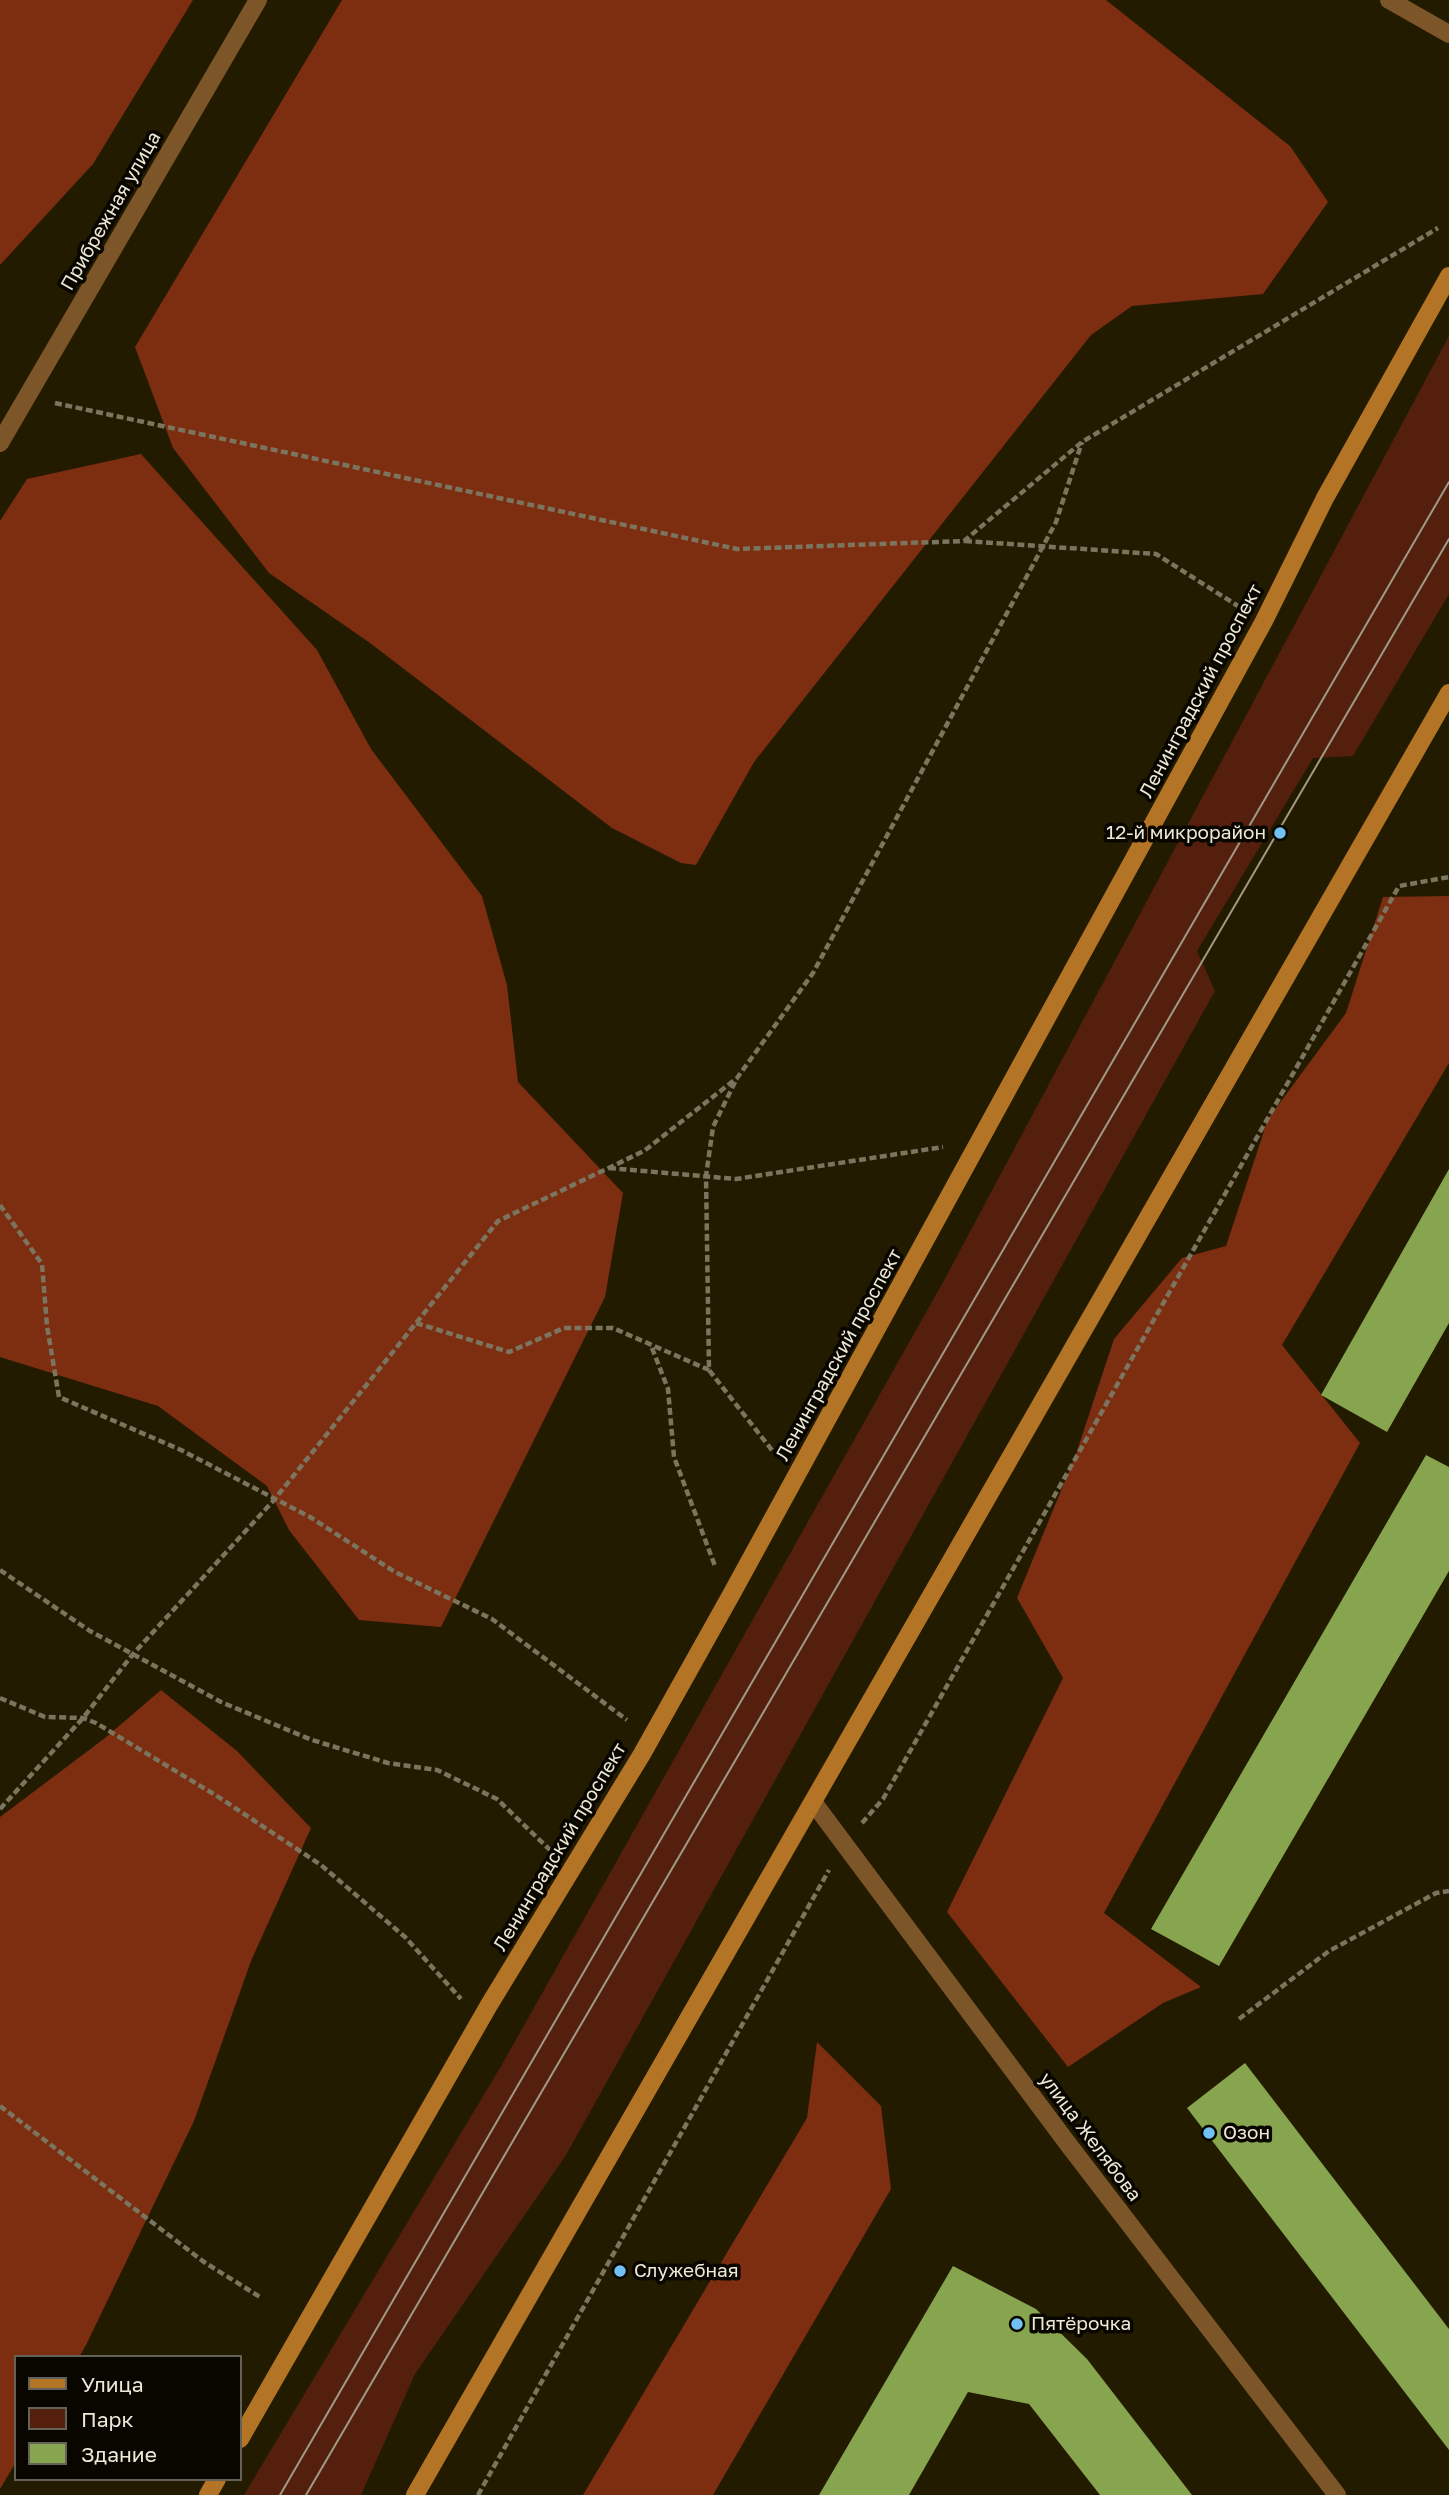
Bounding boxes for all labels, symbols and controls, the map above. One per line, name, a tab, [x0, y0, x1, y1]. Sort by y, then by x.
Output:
street label: Прибрежная улица	[56, 127, 166, 295]
street label: Ленинградский проспект	[1135, 580, 1267, 802]
place label: 12-й микрорайон	[1106, 822, 1266, 844]
marker: 12-й микрорайон	[1272, 825, 1288, 841]
street label: Ленинградский проспект	[771, 1245, 907, 1465]
street label: Ленинградский проспект	[489, 1739, 631, 1955]
street label: улица Желябова	[1034, 2068, 1146, 2206]
place label: Озон	[1223, 2122, 1270, 2144]
marker: Озон	[1201, 2125, 1217, 2141]
place label: Служебная	[634, 2260, 739, 2282]
marker: Служебная	[612, 2263, 628, 2279]
place label: Пятёрочка	[1031, 2313, 1131, 2335]
marker: Пятёрочка	[1009, 2316, 1025, 2332]
legend	[14, 2355, 242, 2481]
text: Улица	[81, 2371, 144, 2397]
text: Парк	[81, 2406, 134, 2432]
text: Здание	[81, 2441, 157, 2467]

